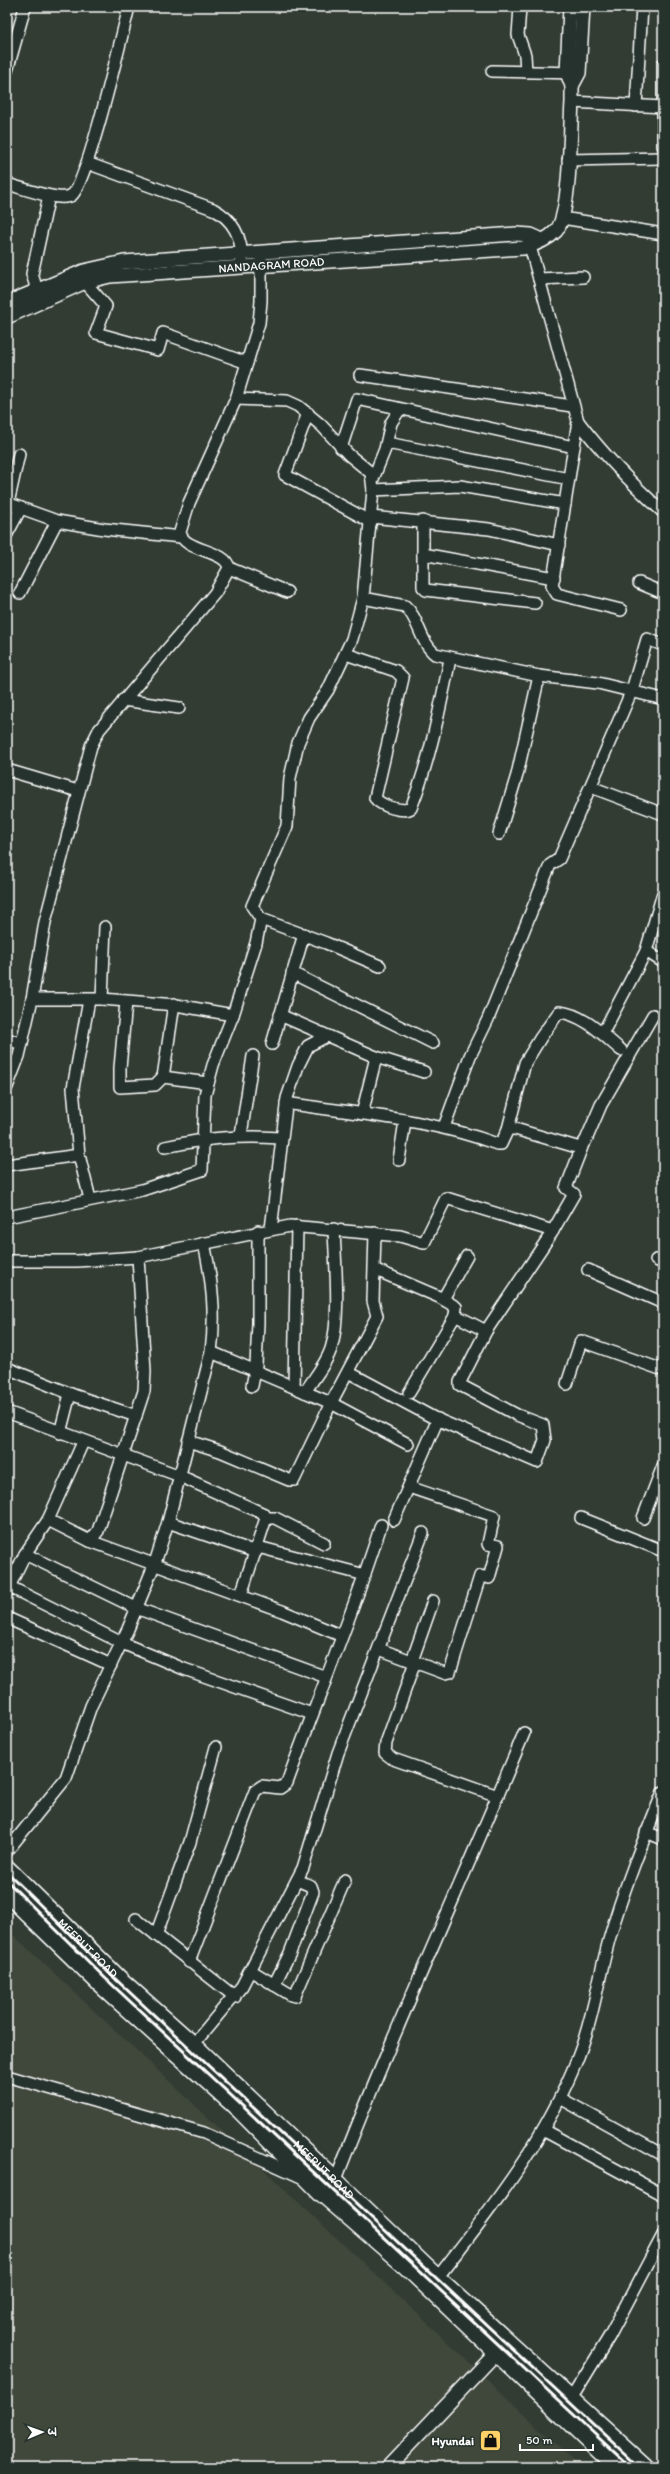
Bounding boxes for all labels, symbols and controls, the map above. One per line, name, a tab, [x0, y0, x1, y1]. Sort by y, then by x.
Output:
street label: NANDAGRAM ROAD	[218, 254, 325, 276]
street label: MEERUT ROAD	[55, 1916, 121, 1981]
street label: MEERUT ROAD	[290, 2138, 357, 2202]
north arrow	[22, 2412, 62, 2452]
scale bar	[520, 2426, 593, 2452]
text: उ	[45, 2427, 58, 2437]
shop icon: Hyundai	[477, 2428, 503, 2454]
text: 50 m	[526, 2433, 552, 2447]
place label: Hyundai	[432, 2434, 474, 2449]

